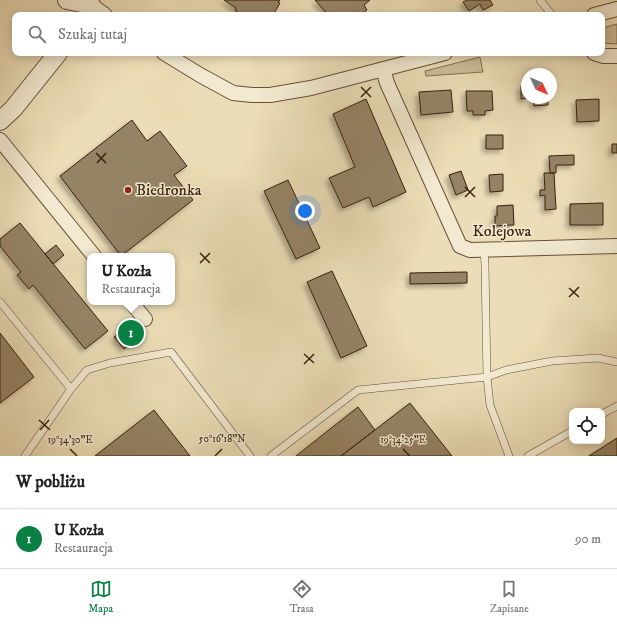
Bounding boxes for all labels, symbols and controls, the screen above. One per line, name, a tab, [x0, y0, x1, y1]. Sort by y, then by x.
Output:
search box	[12, 12, 605, 56]
icon: search	[26, 23, 48, 45]
text: Szukaj tutaj	[58, 25, 127, 44]
north arrow	[521, 68, 557, 104]
place label: Biedronka	[136, 180, 202, 200]
marker: Biedronka	[123, 185, 133, 195]
your location	[295, 201, 315, 221]
street label: Kolejowa	[473, 221, 532, 241]
popup	[87, 253, 175, 305]
text: U Kozła	[102, 262, 151, 281]
text: Restauracja	[102, 281, 160, 297]
pin: 1	[118, 318, 144, 348]
map controls	[569, 408, 605, 444]
button: locate	[569, 408, 605, 444]
text: 50°16'18"N	[199, 433, 245, 445]
text: 19°34'30"E	[47, 434, 93, 446]
text: 19°34'25"E	[380, 434, 426, 446]
text: W pobliżu	[16, 471, 85, 493]
text: U Kozła	[54, 521, 104, 540]
text: 1	[27, 531, 31, 547]
text: 90 m	[575, 531, 601, 547]
text: Restauracja	[54, 540, 113, 556]
tab: Mapa	[88, 578, 113, 616]
tab: Trasa	[289, 578, 314, 616]
tab: Zapisane	[490, 578, 529, 616]

